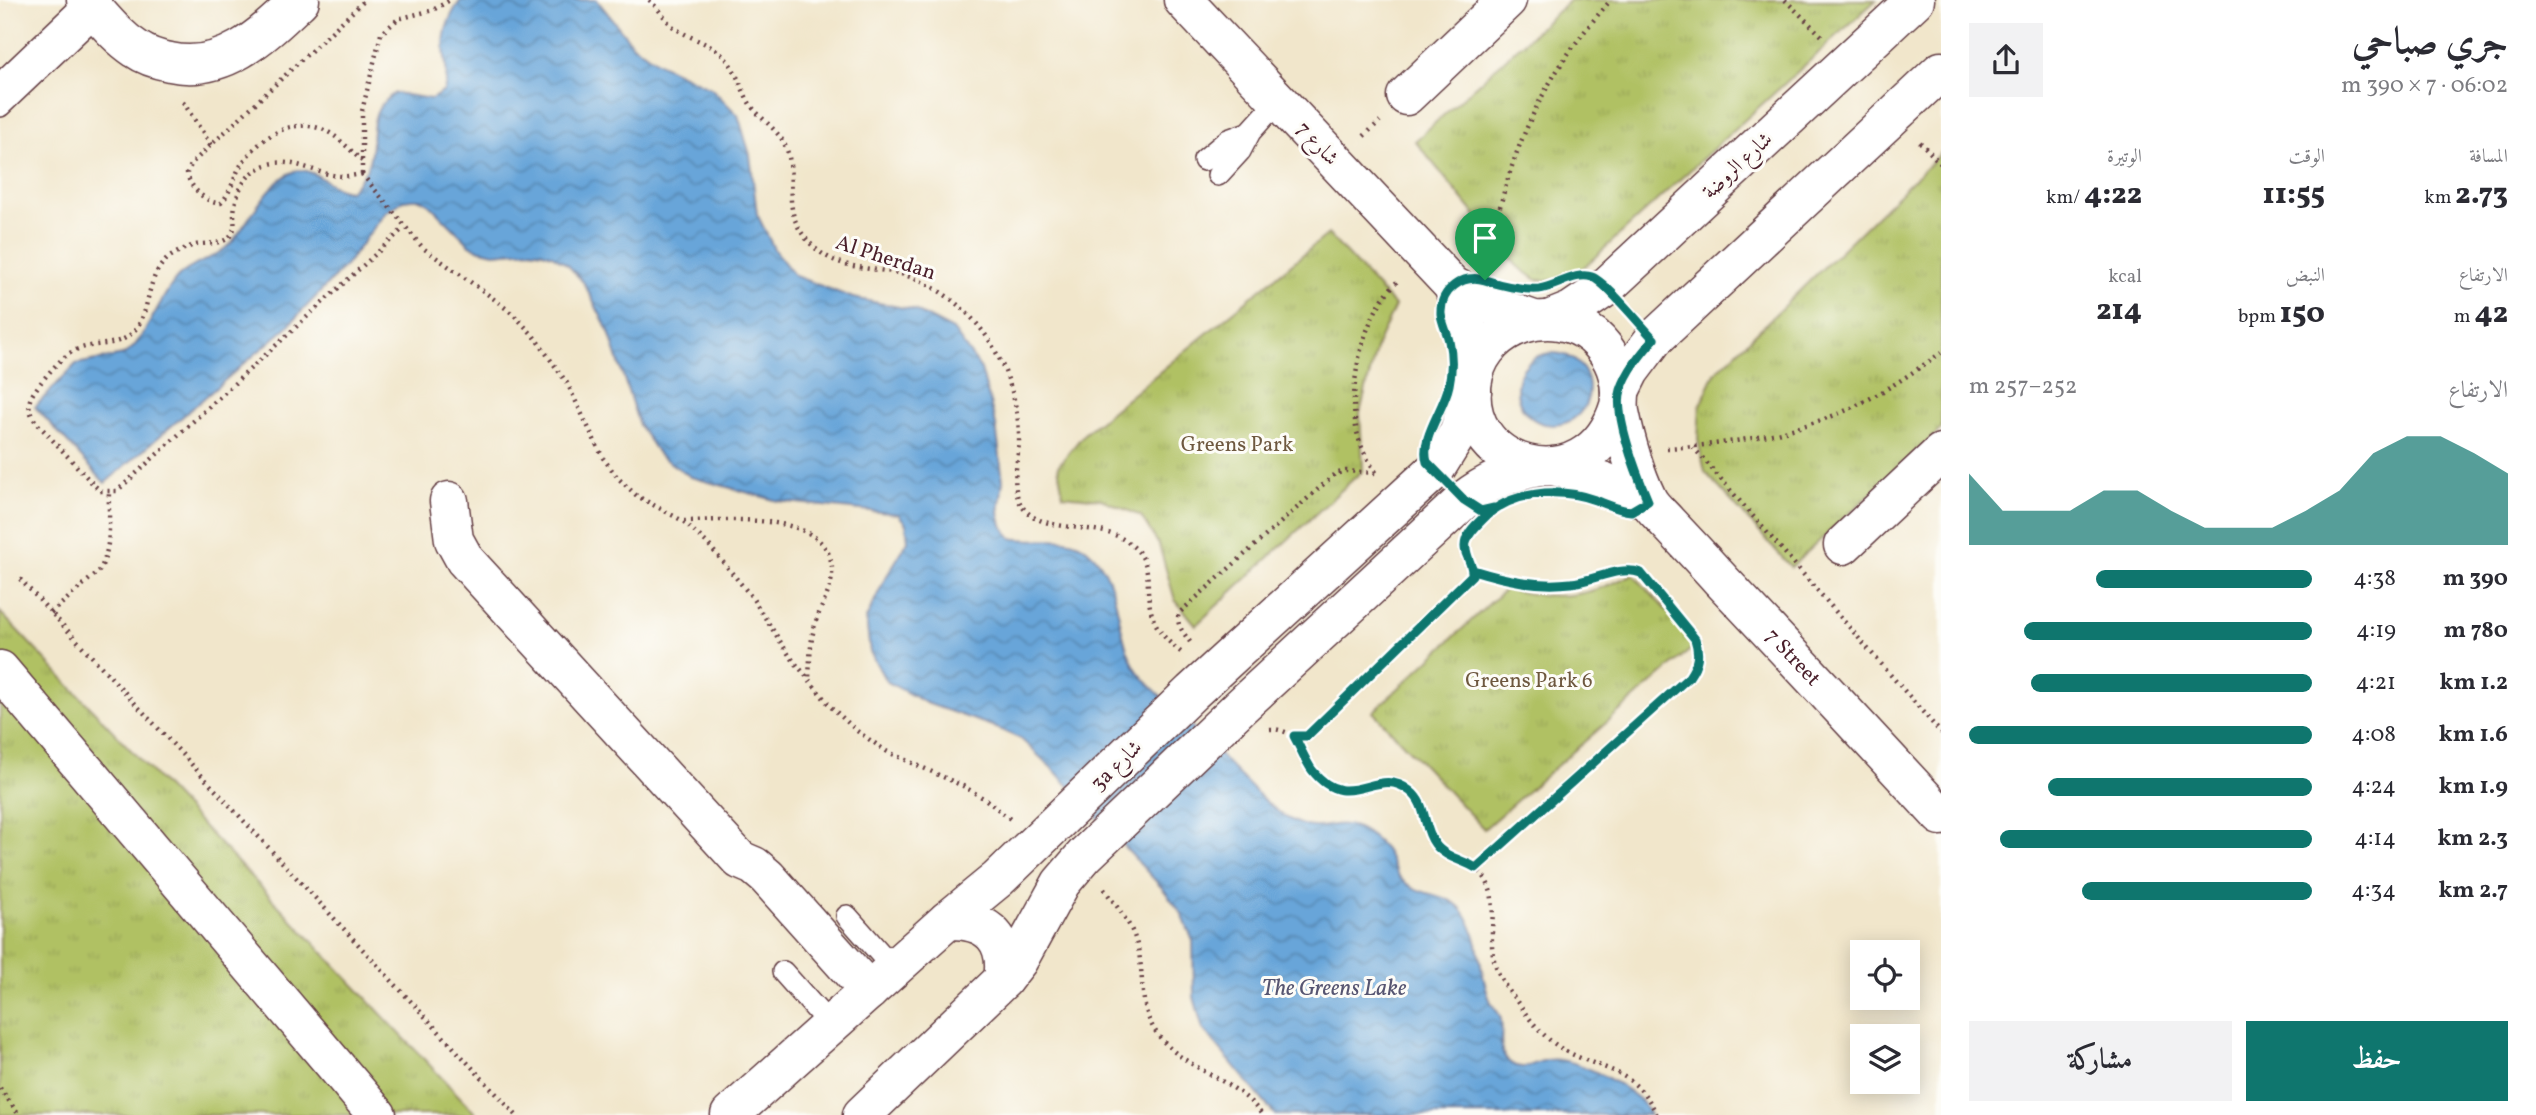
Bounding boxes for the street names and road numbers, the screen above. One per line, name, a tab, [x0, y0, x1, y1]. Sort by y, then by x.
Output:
street label: شارع 7	[1287, 116, 1345, 174]
street label: شارع الروضة	[1696, 126, 1781, 208]
street label: Al Pherdan	[832, 229, 939, 288]
street label: 7 Street	[1758, 623, 1827, 693]
street label: 3a شارع	[1085, 734, 1151, 799]

